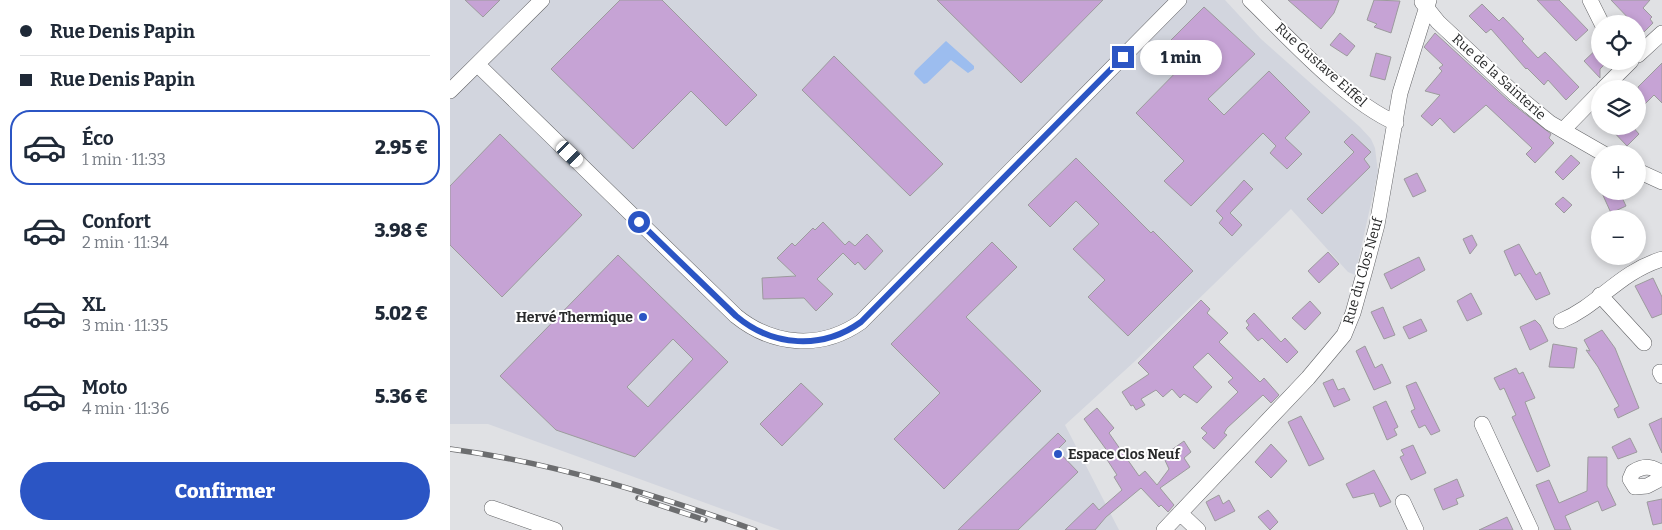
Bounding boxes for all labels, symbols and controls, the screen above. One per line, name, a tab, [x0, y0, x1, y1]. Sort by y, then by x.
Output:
map controls	[1591, 15, 1646, 265]
button: locate	[1591, 15, 1646, 70]
street label: Rue Gustave Eiffel	[1272, 19, 1370, 111]
text: Rue Denis Papin	[50, 20, 195, 43]
street label: Rue de la Sainterie	[1449, 30, 1549, 124]
callout: 1 min	[1140, 40, 1223, 74]
route end	[1112, 46, 1134, 68]
text: 1 min	[1161, 48, 1201, 67]
text: Rue Denis Papin	[50, 68, 195, 91]
button: layers	[1591, 80, 1646, 135]
icon: car	[22, 125, 67, 170]
text: Éco	[82, 127, 114, 150]
text: 2.95 €	[375, 136, 428, 159]
car	[553, 138, 586, 170]
button: +	[1591, 145, 1646, 200]
text: 1 min · 11:33	[82, 150, 166, 169]
icon: car	[22, 208, 67, 253]
text: Confort	[82, 210, 151, 233]
button: −	[1591, 210, 1646, 265]
route start	[628, 211, 650, 233]
street label: Rue du Clos Neuf	[1340, 215, 1387, 326]
text: 3.98 €	[375, 219, 428, 242]
text: 2 min · 11:34	[82, 233, 169, 252]
icon: car	[22, 291, 67, 336]
text: XL	[82, 293, 106, 316]
text: 5.02 €	[375, 302, 428, 325]
place label: Hervé Thermique	[516, 309, 633, 326]
marker: Hervé Thermique	[637, 311, 649, 323]
text: 3 min · 11:35	[82, 316, 168, 335]
icon: car	[22, 374, 67, 419]
text: Moto	[82, 376, 128, 399]
text: 5.36 €	[375, 385, 428, 408]
text: 4 min · 11:36	[82, 399, 169, 418]
place label: Espace Clos Neuf	[1068, 446, 1180, 463]
marker: Espace Clos Neuf	[1052, 448, 1064, 460]
button: Confirmer	[20, 462, 430, 520]

